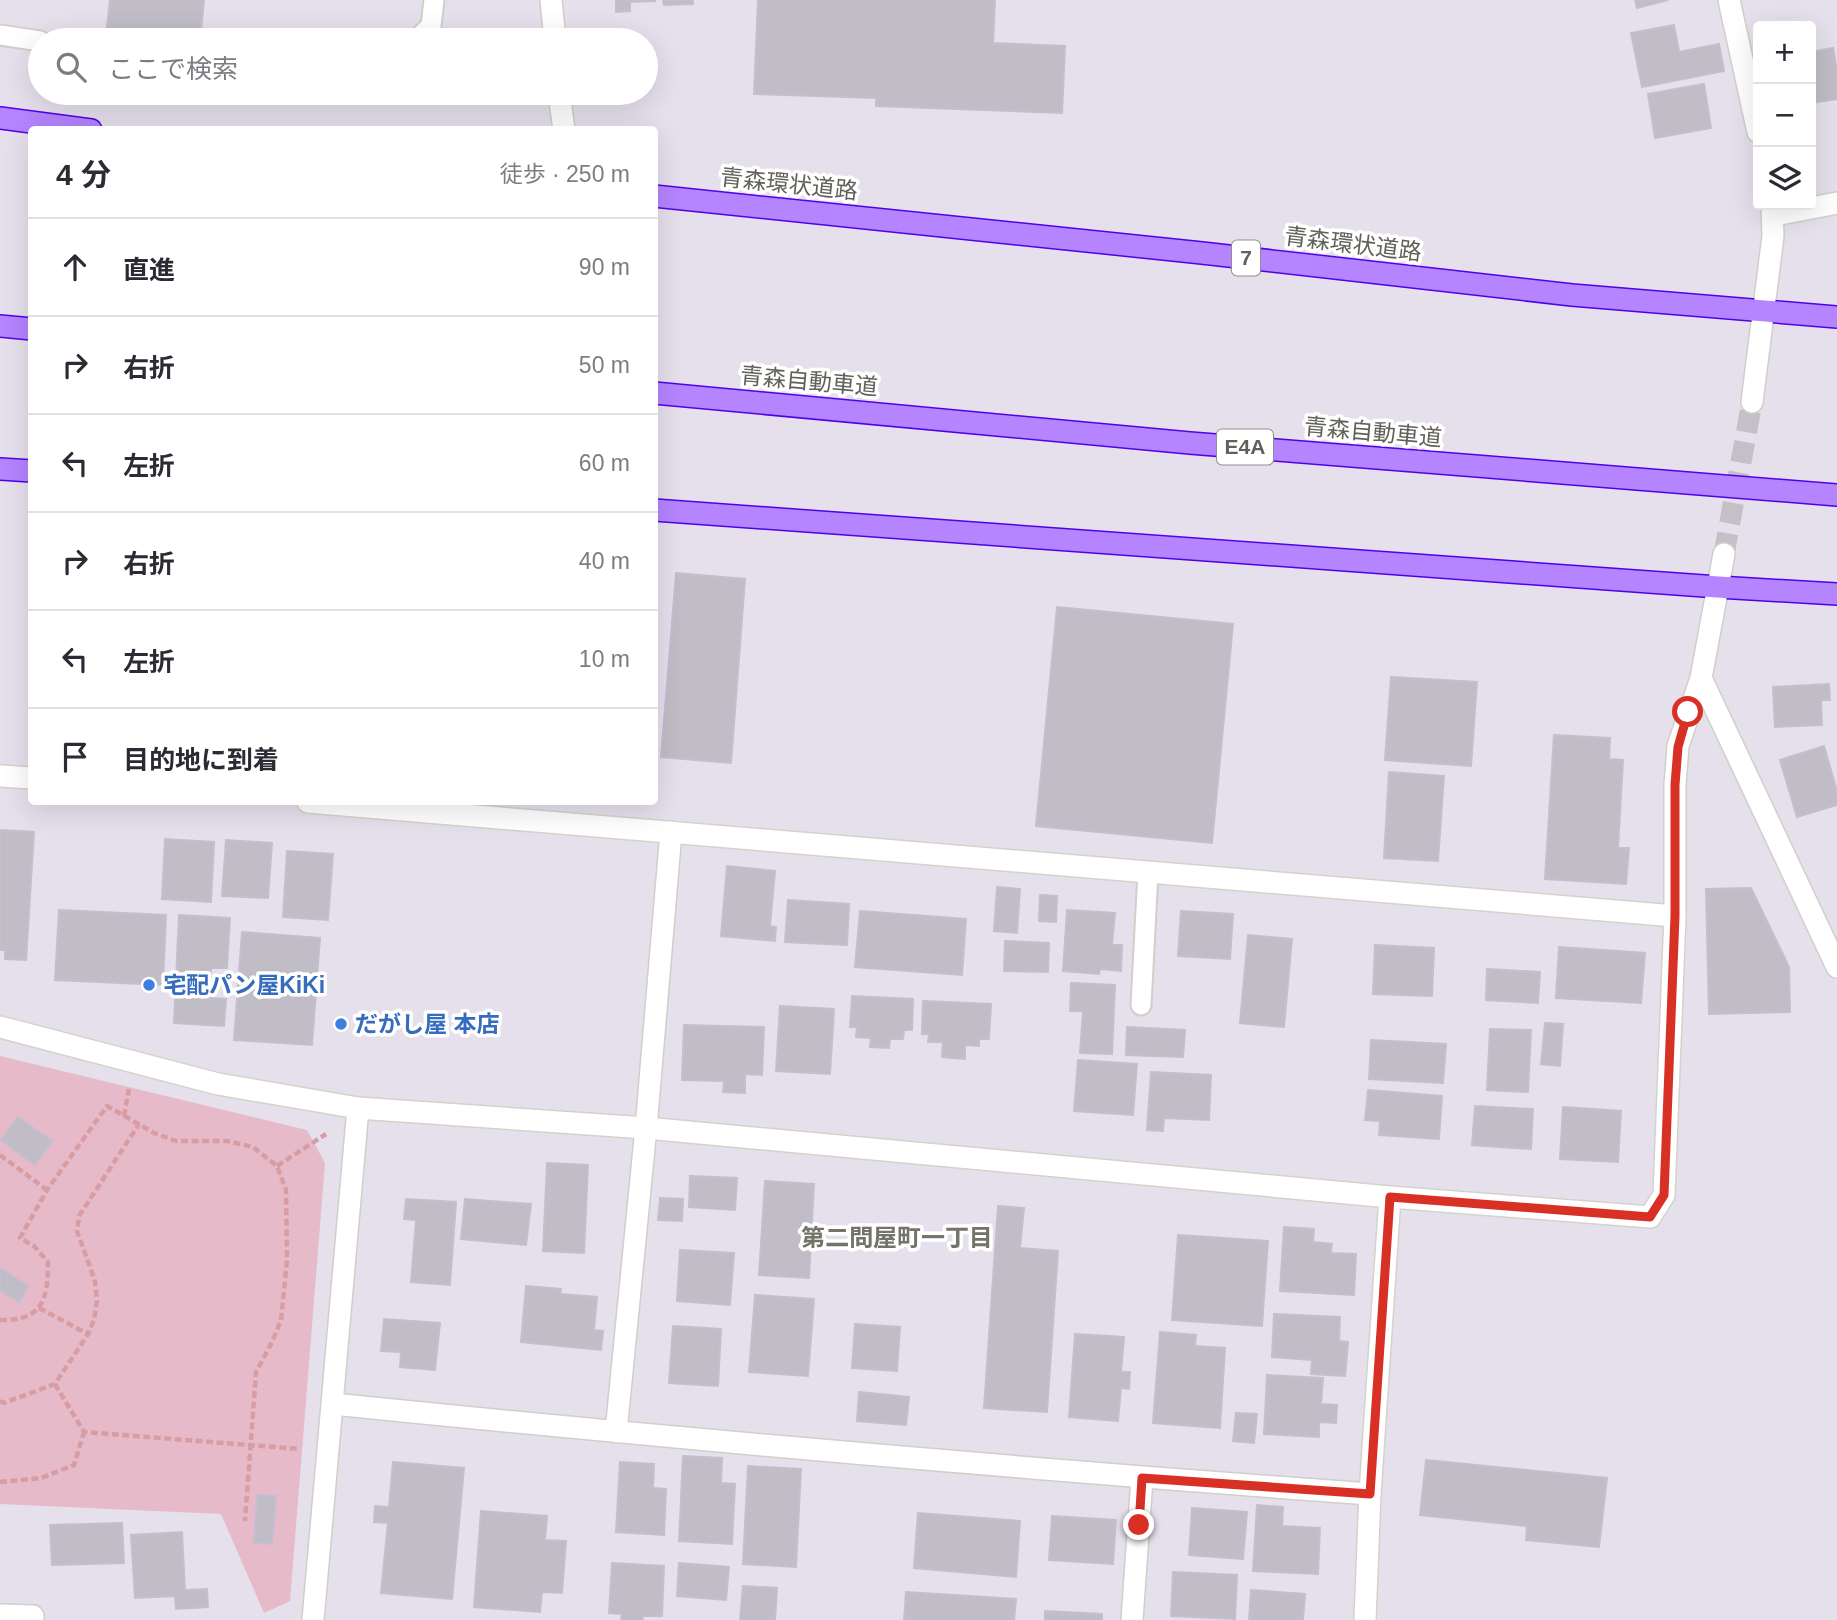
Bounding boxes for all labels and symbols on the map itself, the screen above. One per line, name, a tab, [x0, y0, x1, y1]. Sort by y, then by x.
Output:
street label: 青森環状道路	[719, 164, 859, 204]
street label: 青森環状道路	[1283, 223, 1423, 265]
road number: 7	[1232, 240, 1260, 276]
street label: 青森自動車道	[739, 362, 879, 400]
street label: 青森自動車道	[1303, 413, 1443, 451]
road number: E4A	[1217, 430, 1273, 464]
route start	[1672, 696, 1703, 727]
place label: 宅配パン屋KiKi	[163, 972, 325, 998]
marker: 宅配パン屋KiKi	[141, 977, 157, 993]
place label: だがし屋 本店	[355, 1011, 499, 1037]
marker: だがし屋 本店	[333, 1016, 349, 1032]
district label: 第二問屋町一丁目	[801, 1224, 993, 1251]
route end	[1123, 1509, 1154, 1540]

